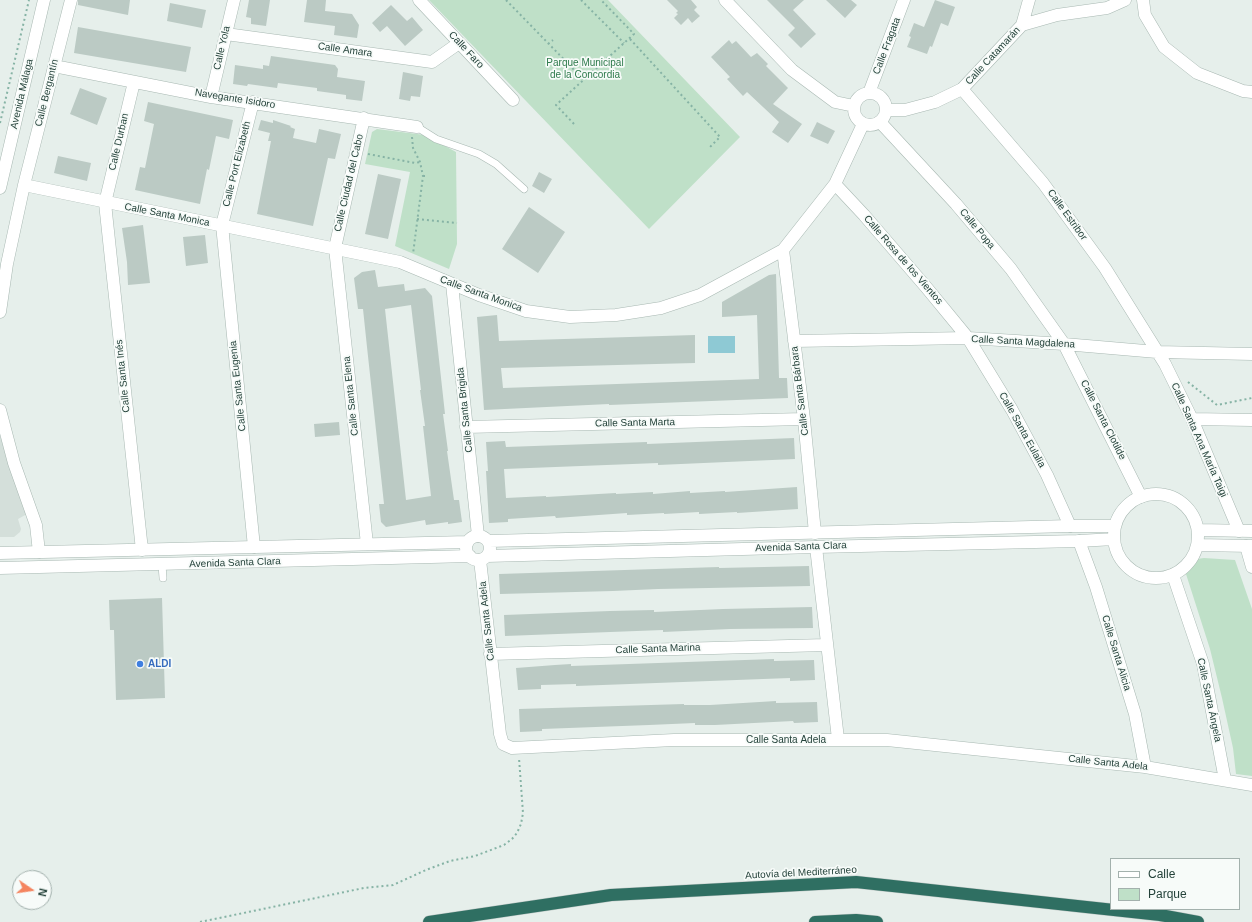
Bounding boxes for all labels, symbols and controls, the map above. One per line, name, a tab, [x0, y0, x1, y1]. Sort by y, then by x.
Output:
street label: Calle Fragata	[871, 16, 903, 76]
street label: Calle Catamarán	[963, 24, 1023, 88]
street label: Calle Yola	[211, 25, 233, 71]
street label: Calle Faro	[446, 29, 486, 71]
street label: Calle Amara	[317, 40, 373, 60]
park label: Parque Municipal de la Concordia	[546, 57, 624, 80]
street label: Avenida Málaga	[8, 58, 36, 130]
street label: Calle Bergantín	[33, 58, 61, 128]
street label: Navegante Isidoro	[194, 87, 276, 111]
street label: Calle Durban	[107, 112, 131, 172]
street label: Calle Port Elizabeth	[221, 120, 253, 208]
street label: Calle Ciudad del Cabo	[332, 133, 366, 233]
street label: Calle Estribor	[1045, 187, 1089, 243]
street label: Calle Santa Monica	[123, 201, 211, 229]
street label: Calle Popa	[957, 206, 997, 252]
street label: Calle Rosa de los Vientos	[861, 213, 945, 307]
street label: Calle Santa Monica	[438, 274, 524, 314]
street label: Calle Santa Magdalena	[971, 333, 1075, 351]
street label: Calle Santa Inés	[113, 339, 133, 413]
street label: Calle Santa Eugenia	[227, 340, 249, 432]
street label: Calle Santa Bárbara	[789, 346, 811, 436]
street label: Calle Santa Elena	[341, 356, 361, 436]
street label: Calle Santa Brigida	[455, 367, 475, 453]
street label: Calle Santa Clotilde	[1078, 378, 1128, 462]
street label: Calle Santa Ana María Taigi	[1168, 381, 1230, 499]
street label: Calle Santa Eulalia	[996, 390, 1048, 470]
street label: Calle Santa Marta	[595, 416, 675, 430]
street label: Avenida Santa Clara	[755, 539, 847, 555]
street label: Avenida Santa Clara	[189, 555, 281, 571]
street label: Calle Santa Adela	[477, 581, 497, 661]
street label: Calle Santa Alicia	[1099, 614, 1133, 692]
street label: Calle Santa Marina	[615, 642, 701, 656]
street label: Calle Santa Ángela	[1194, 657, 1224, 743]
place label: ALDI	[148, 658, 171, 670]
marker: ALDI	[135, 659, 145, 669]
street label: Calle Santa Adela	[746, 734, 826, 746]
street label: Calle Santa Adela	[1068, 753, 1148, 773]
legend	[1110, 858, 1240, 910]
street label: Autovía del Mediterráneo	[745, 864, 857, 882]
text: Calle	[1148, 867, 1175, 881]
north arrow	[12, 870, 52, 910]
text: N	[36, 887, 49, 898]
text: Parque	[1148, 887, 1187, 901]

